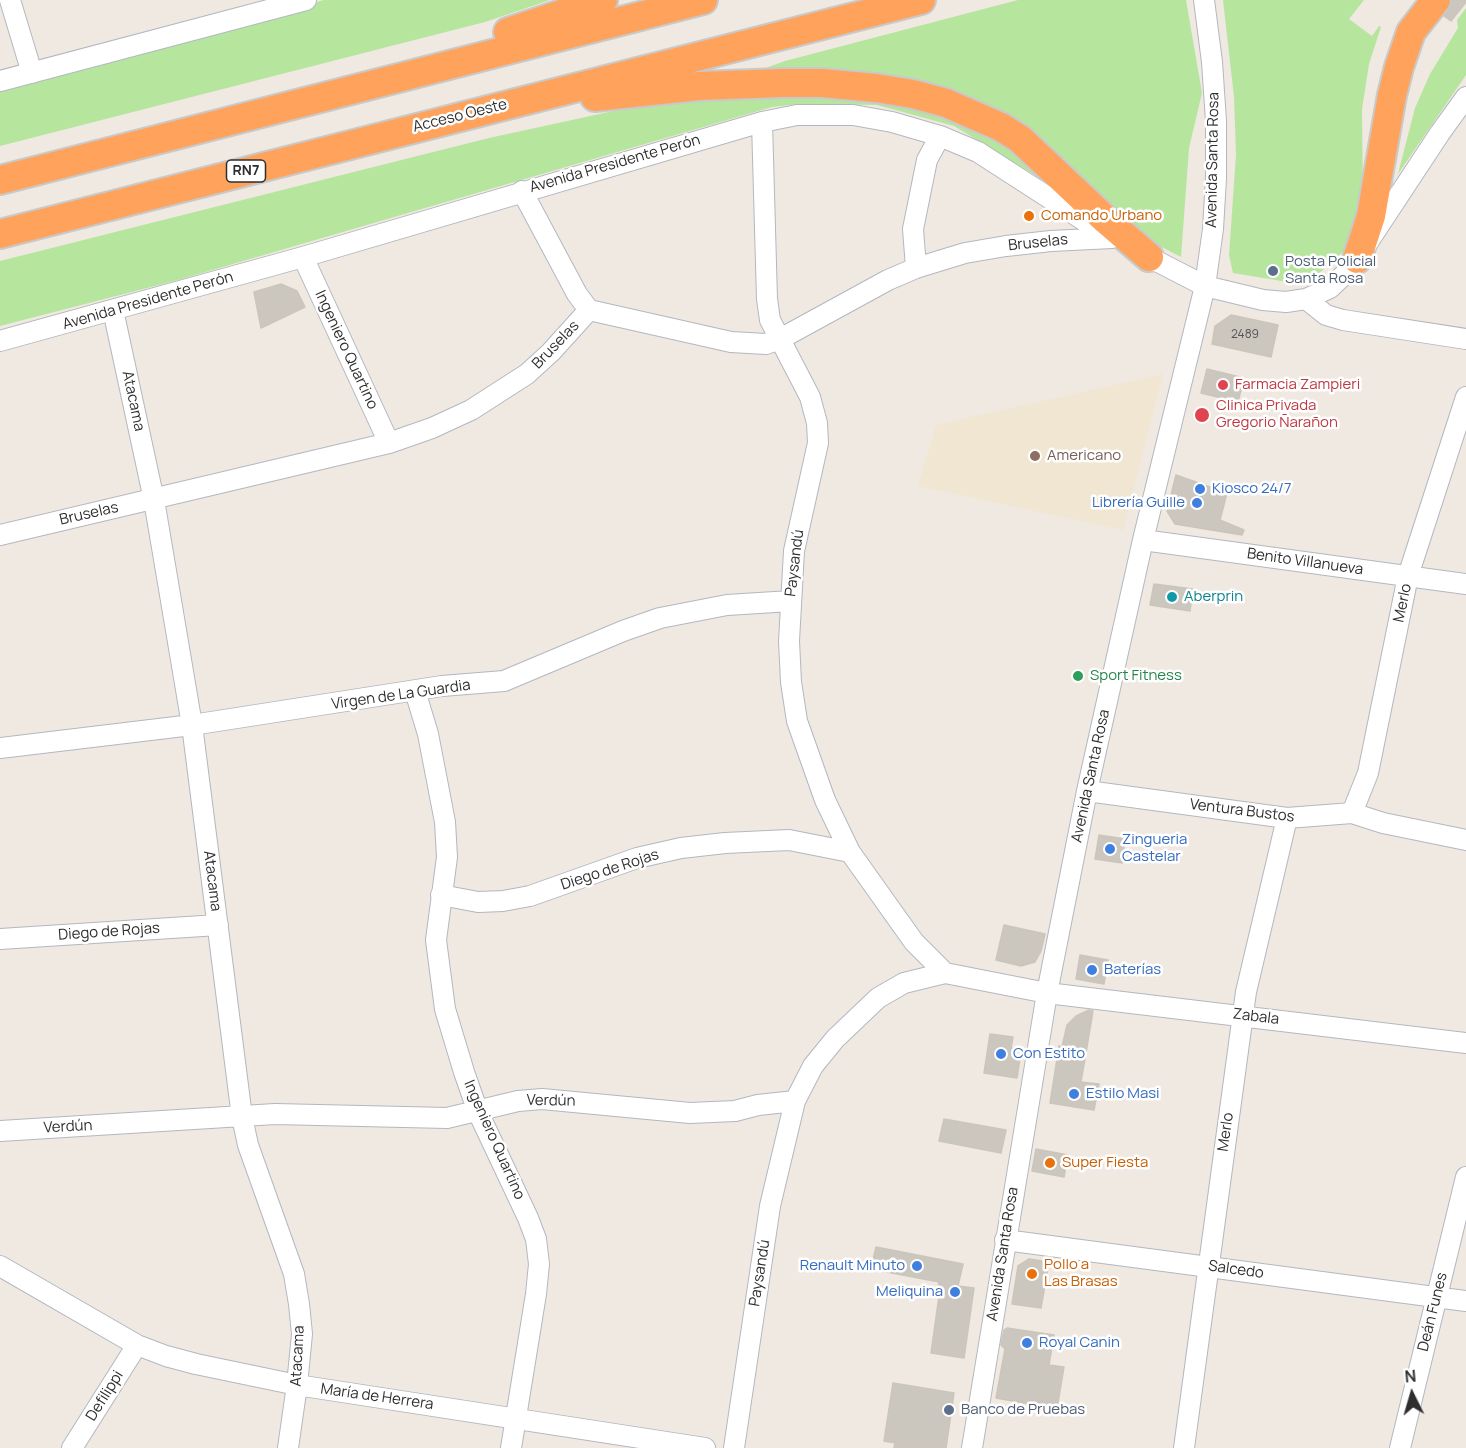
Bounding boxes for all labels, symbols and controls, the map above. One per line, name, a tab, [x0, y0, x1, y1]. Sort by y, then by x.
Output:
street label: Avenida Santa Rosa	[1203, 92, 1223, 228]
street label: Acceso Oeste	[411, 96, 509, 136]
street label: Avenida Presidente Perón	[528, 131, 702, 197]
road number: RN7	[226, 160, 266, 182]
place label: Comando Urbano	[1041, 207, 1162, 225]
marker: Comando Urbano	[1022, 209, 1036, 223]
street label: Bruselas	[1007, 231, 1069, 255]
place label: Posta Policial Santa Rosa	[1285, 253, 1376, 288]
marker: Posta Policial Santa Rosa	[1266, 264, 1280, 278]
street label: Avenida Presidente Perón	[61, 268, 235, 334]
street label: Ingeniero Quartino	[311, 288, 381, 412]
street label: Bruselas	[529, 317, 583, 373]
house number: 2489	[1231, 328, 1259, 342]
street label: Atacama	[118, 369, 148, 433]
place label: Farmacia Zampieri	[1235, 376, 1360, 394]
marker: Farmacia Zampieri	[1216, 378, 1230, 392]
place label: Clinica Privada Gregorio Ñarañon	[1216, 397, 1338, 432]
marker: Clinica Privada Gregorio Ñarañon	[1193, 406, 1211, 424]
place label: Americano	[1047, 447, 1121, 465]
marker: Americano	[1028, 449, 1042, 463]
place label: Kiosco 24/7	[1212, 480, 1291, 498]
marker: Kiosco 24/7	[1193, 482, 1207, 496]
place label: Librería Guille	[1092, 494, 1185, 512]
marker: Librería Guille	[1190, 496, 1204, 510]
street label: Bruselas	[58, 498, 120, 530]
street label: Paysandú	[782, 528, 808, 598]
street label: Benito Villanueva	[1246, 545, 1364, 579]
street label: Merlo	[1390, 582, 1416, 624]
place label: Aberprin	[1184, 588, 1243, 606]
marker: Aberprin	[1165, 590, 1179, 604]
place label: Sport Fitness	[1090, 667, 1182, 685]
marker: Sport Fitness	[1071, 669, 1085, 683]
street label: Virgen de La Guardia	[330, 676, 472, 714]
street label: Avenida Santa Rosa	[1068, 708, 1114, 844]
street label: Ventura Bustos	[1189, 796, 1295, 826]
place label: Zingueria Castelar	[1122, 831, 1187, 866]
marker: Zingueria Castelar	[1103, 842, 1117, 856]
street label: Diego de Rojas	[559, 846, 661, 894]
street label: Atacama	[199, 850, 225, 912]
street label: Diego de Rojas	[57, 919, 161, 945]
place label: Baterías	[1104, 961, 1161, 979]
marker: Baterías	[1085, 963, 1099, 977]
street label: Zabala	[1232, 1005, 1280, 1029]
place label: Con Estito	[1013, 1045, 1085, 1063]
marker: Con Estito	[994, 1047, 1008, 1061]
street label: Ingeniero Quartino	[460, 1077, 528, 1203]
place label: Estilo Masi	[1086, 1085, 1160, 1103]
marker: Estilo Masi	[1067, 1087, 1081, 1101]
street label: Verdún	[526, 1092, 576, 1110]
street label: Merlo	[1214, 1111, 1238, 1153]
street label: Verdún	[43, 1117, 93, 1137]
place label: Super Fiesta	[1062, 1154, 1148, 1172]
marker: Super Fiesta	[1043, 1156, 1057, 1170]
street label: Avenida Santa Rosa	[983, 1186, 1023, 1322]
street label: Paysandú	[746, 1238, 774, 1308]
place label: Pollo a Las Brasas	[1044, 1256, 1118, 1291]
place label: Renault Minuto	[800, 1257, 905, 1275]
street label: Salcedo	[1207, 1257, 1265, 1283]
marker: Renault Minuto	[910, 1259, 924, 1273]
marker: Pollo a Las Brasas	[1025, 1267, 1039, 1281]
street label: Deán Funes	[1414, 1271, 1452, 1353]
place label: Meliquina	[876, 1283, 943, 1301]
marker: Meliquina	[948, 1285, 962, 1299]
street label: Atacama	[287, 1325, 309, 1387]
place label: Royal Canin	[1039, 1334, 1120, 1352]
marker: Royal Canin	[1020, 1336, 1034, 1350]
north arrow	[1382, 1364, 1442, 1424]
text: N	[1404, 1365, 1417, 1388]
street label: Defilippi	[82, 1367, 128, 1425]
street label: María de Herrera	[319, 1380, 435, 1414]
place label: Banco de Pruebas	[961, 1401, 1085, 1419]
marker: Banco de Pruebas	[942, 1403, 956, 1417]

